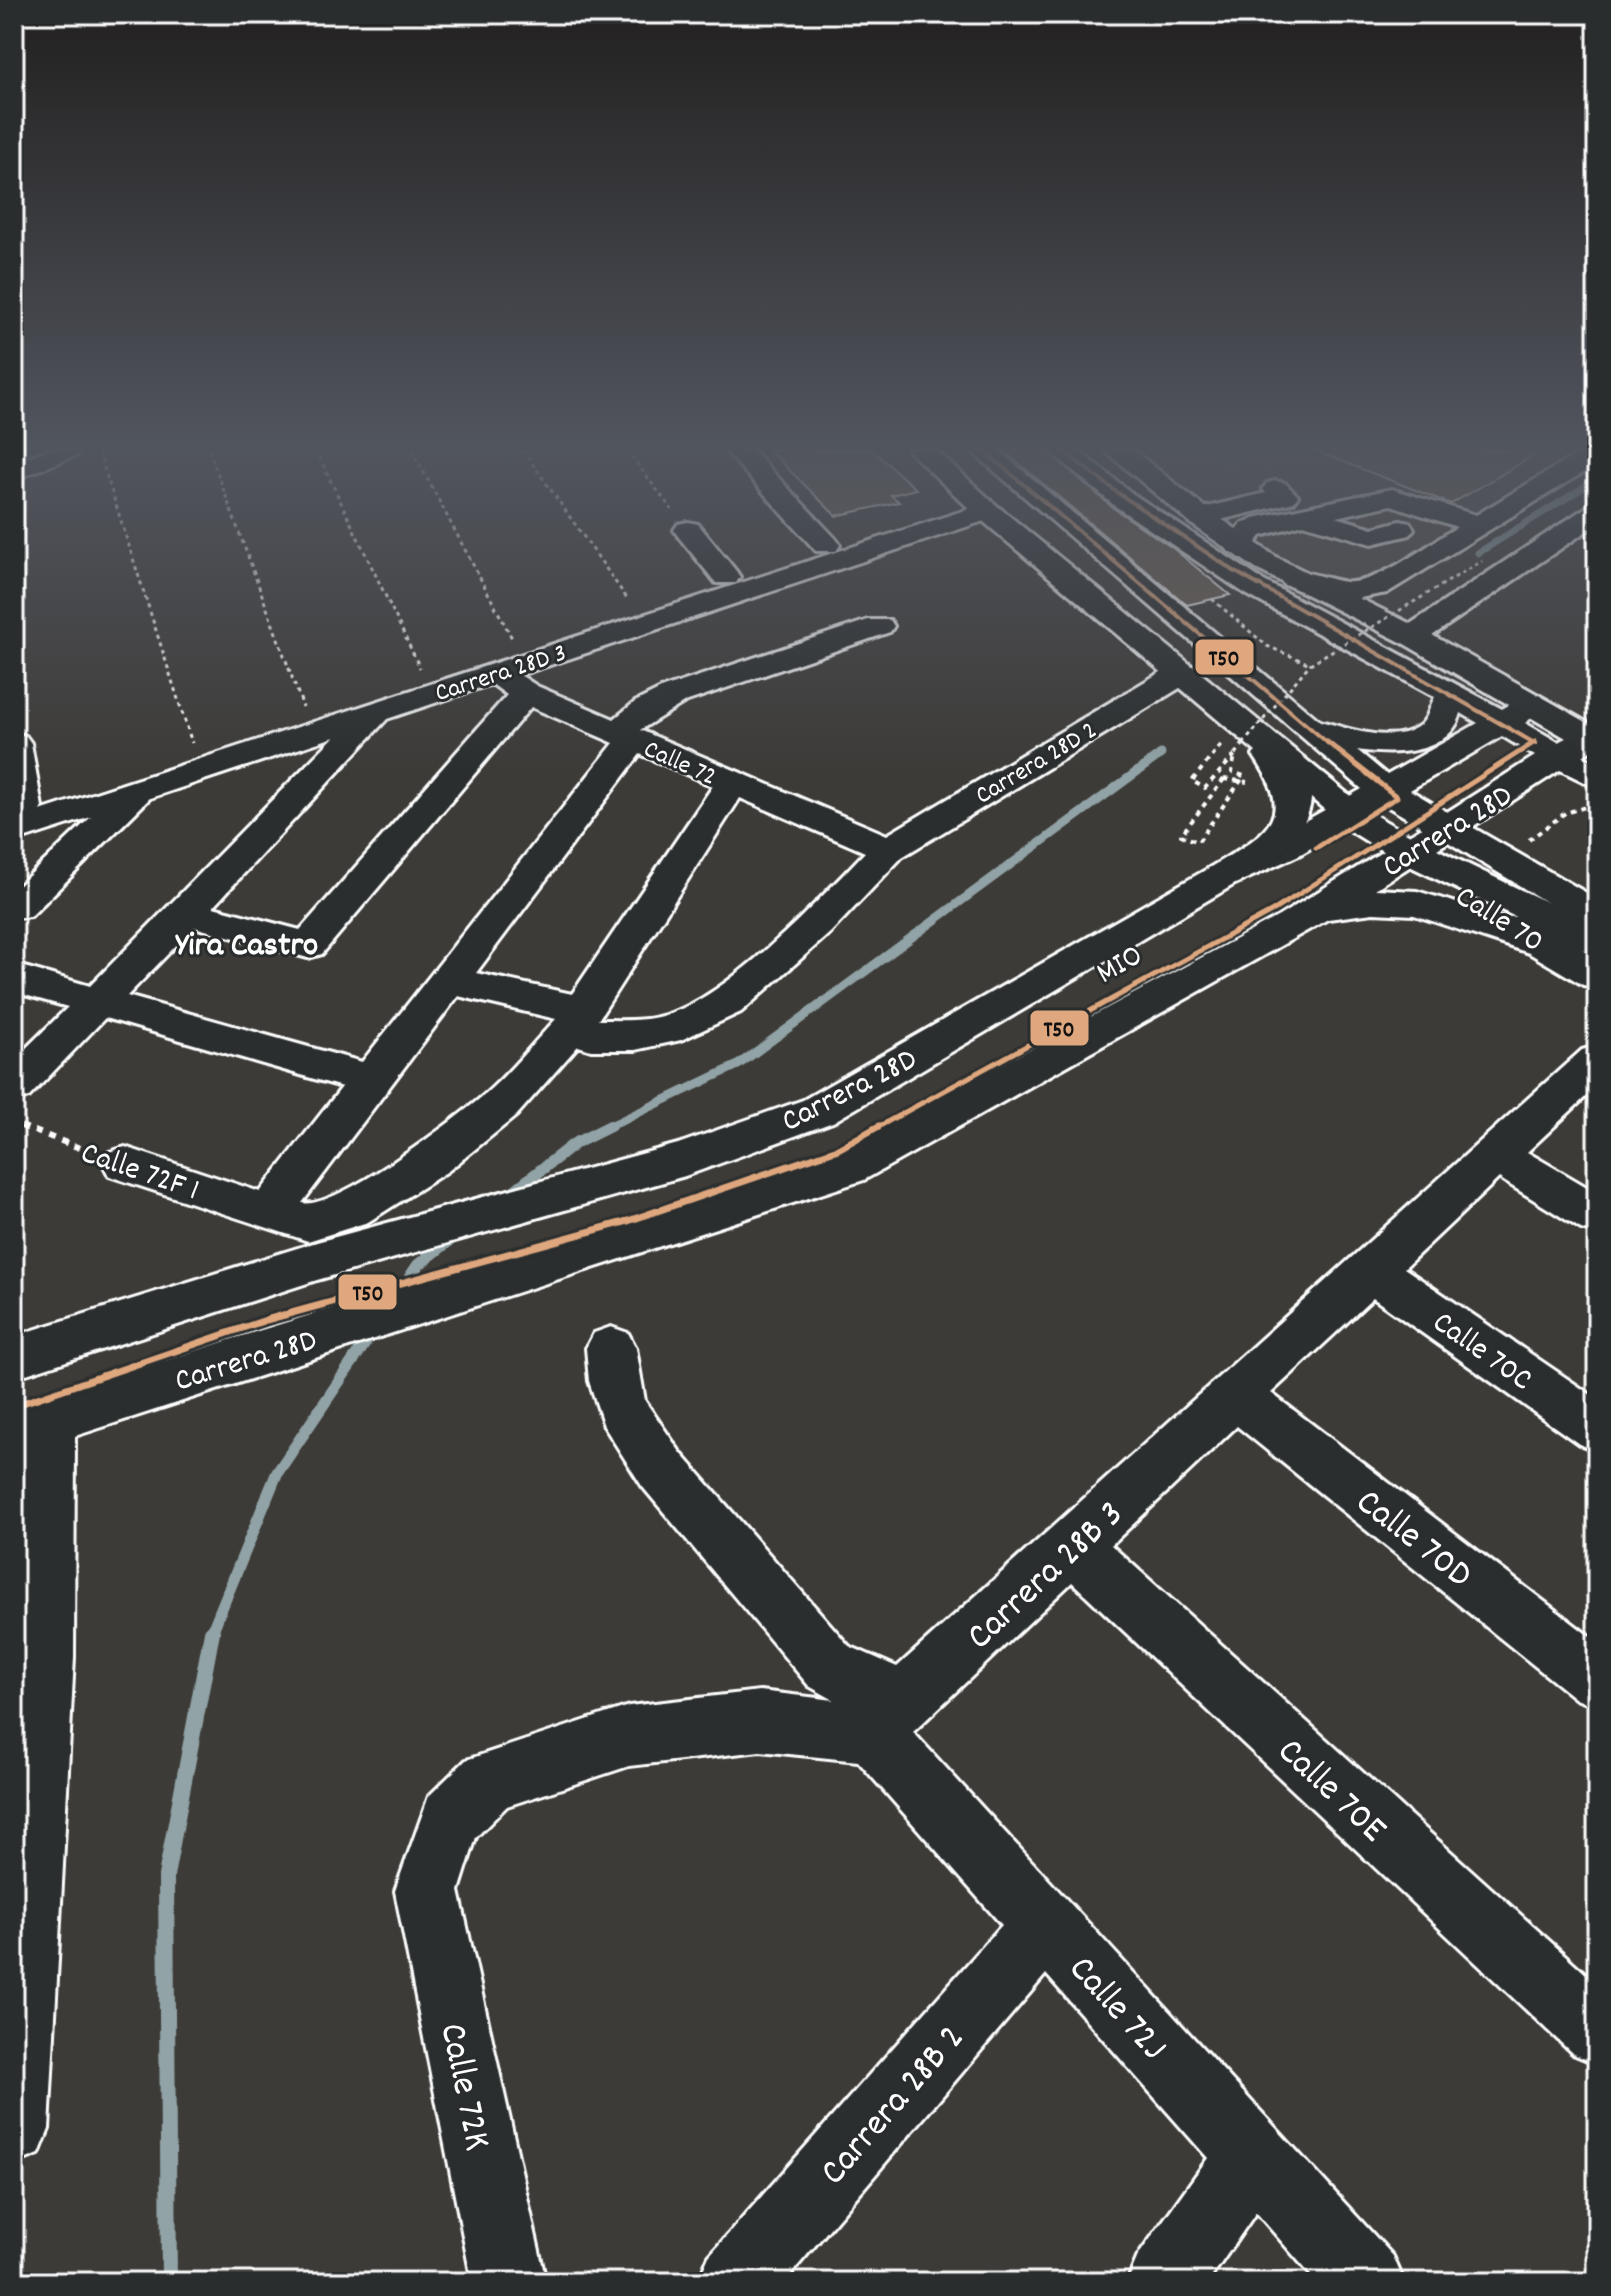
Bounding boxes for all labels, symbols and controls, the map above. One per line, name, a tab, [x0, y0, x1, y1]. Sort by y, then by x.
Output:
street label: Carrera 28D 3	[431, 636, 572, 713]
line badge: T50	[1194, 638, 1255, 676]
text: T50	[1209, 645, 1239, 676]
street label: Carrera 28D 2	[969, 713, 1105, 815]
street label: Calle 72	[637, 732, 722, 797]
street label: Carrera 28D	[1374, 775, 1523, 891]
street label: Calle 70	[1445, 876, 1552, 966]
district label: Yira Castro	[175, 923, 318, 972]
street label: MIO	[1089, 935, 1152, 998]
line badge: T50	[1029, 1009, 1090, 1047]
text: T50	[1044, 1016, 1074, 1047]
street label: Carrera 28D	[775, 1039, 926, 1146]
street label: Calle 72F 1	[74, 1132, 205, 1215]
line badge: T50	[337, 1273, 398, 1311]
text: T50	[353, 1280, 383, 1311]
street label: Calle 70C	[1422, 1302, 1541, 1404]
street label: Carrera 28D	[170, 1319, 323, 1406]
street label: Calle 70D	[1342, 1477, 1483, 1604]
street label: Carrera 28B 3	[956, 1490, 1138, 1665]
street label: Calle 70E	[1263, 1727, 1398, 1857]
street label: Calle 72J	[1054, 1945, 1178, 2075]
street label: Carrera 28B 2	[809, 2014, 980, 2199]
street label: Calle 72K	[422, 2018, 503, 2156]

